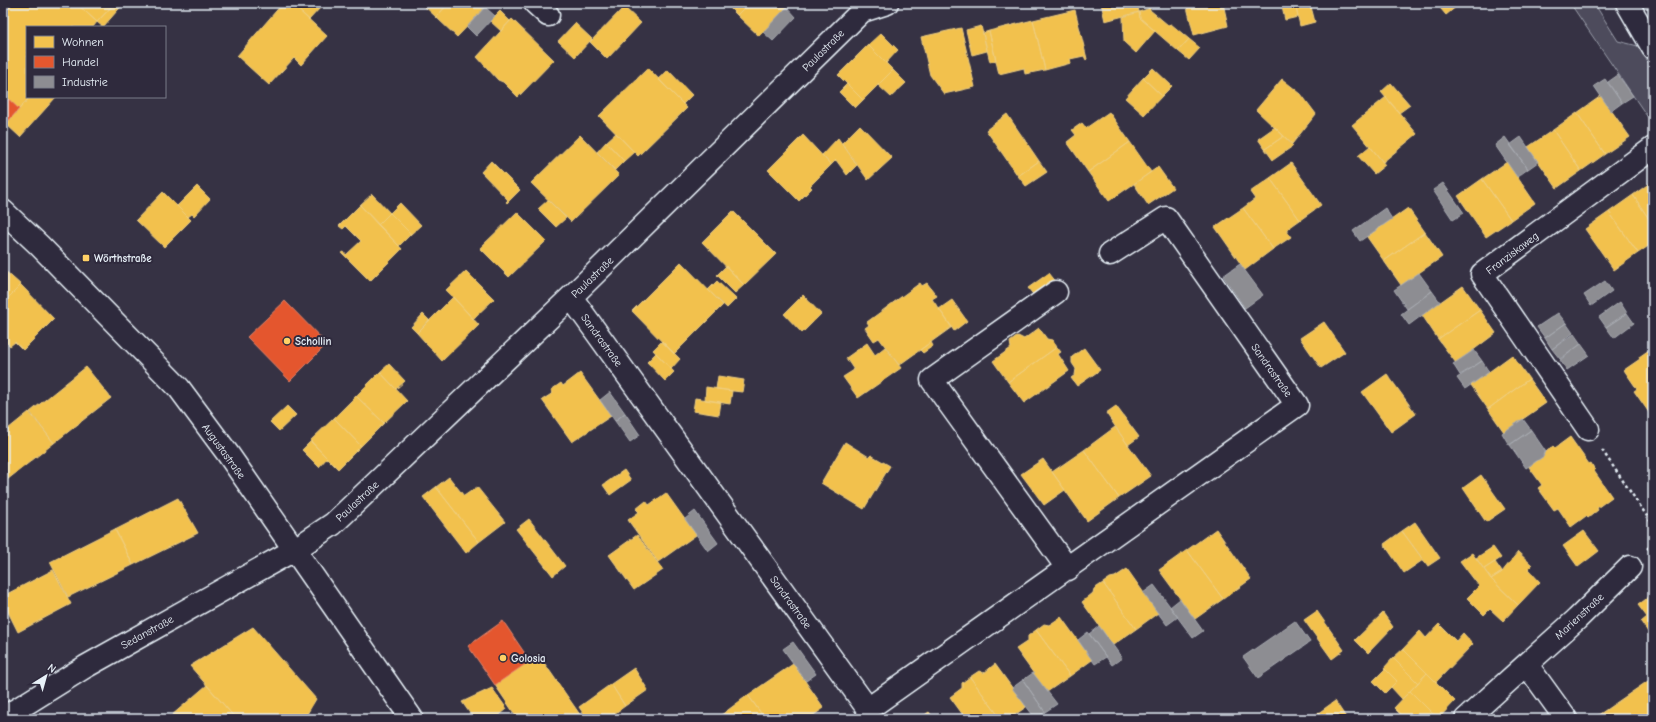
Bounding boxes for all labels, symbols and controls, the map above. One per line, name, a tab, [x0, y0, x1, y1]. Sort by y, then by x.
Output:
legend	[26, 26, 166, 98]
street label: Paulastraße	[800, 26, 847, 74]
text: Wohnen	[62, 35, 104, 49]
text: Handel	[62, 55, 99, 69]
text: Industrie	[62, 75, 108, 89]
street label: Franziskaweg	[1483, 229, 1541, 277]
place label: Wörthstraße	[94, 252, 152, 265]
marker: Wörthstraße	[81, 253, 91, 263]
street label: Paulastraße	[568, 254, 617, 301]
street label: Sandrastraße	[578, 311, 625, 370]
place label: Schollin	[295, 335, 332, 348]
marker: Schollin	[282, 336, 292, 346]
street label: Sandrastraße	[1248, 341, 1295, 400]
street label: Augustastraße	[199, 421, 248, 482]
street label: Paulastraße	[333, 478, 382, 525]
street label: Sandrastraße	[767, 573, 814, 632]
street label: Marienstraße	[1552, 590, 1607, 642]
street label: Sedanstraße	[119, 612, 176, 652]
place label: Golosia	[511, 652, 546, 665]
marker: Golosia	[498, 653, 508, 663]
north arrow	[26, 656, 66, 696]
text: N	[45, 661, 58, 676]

